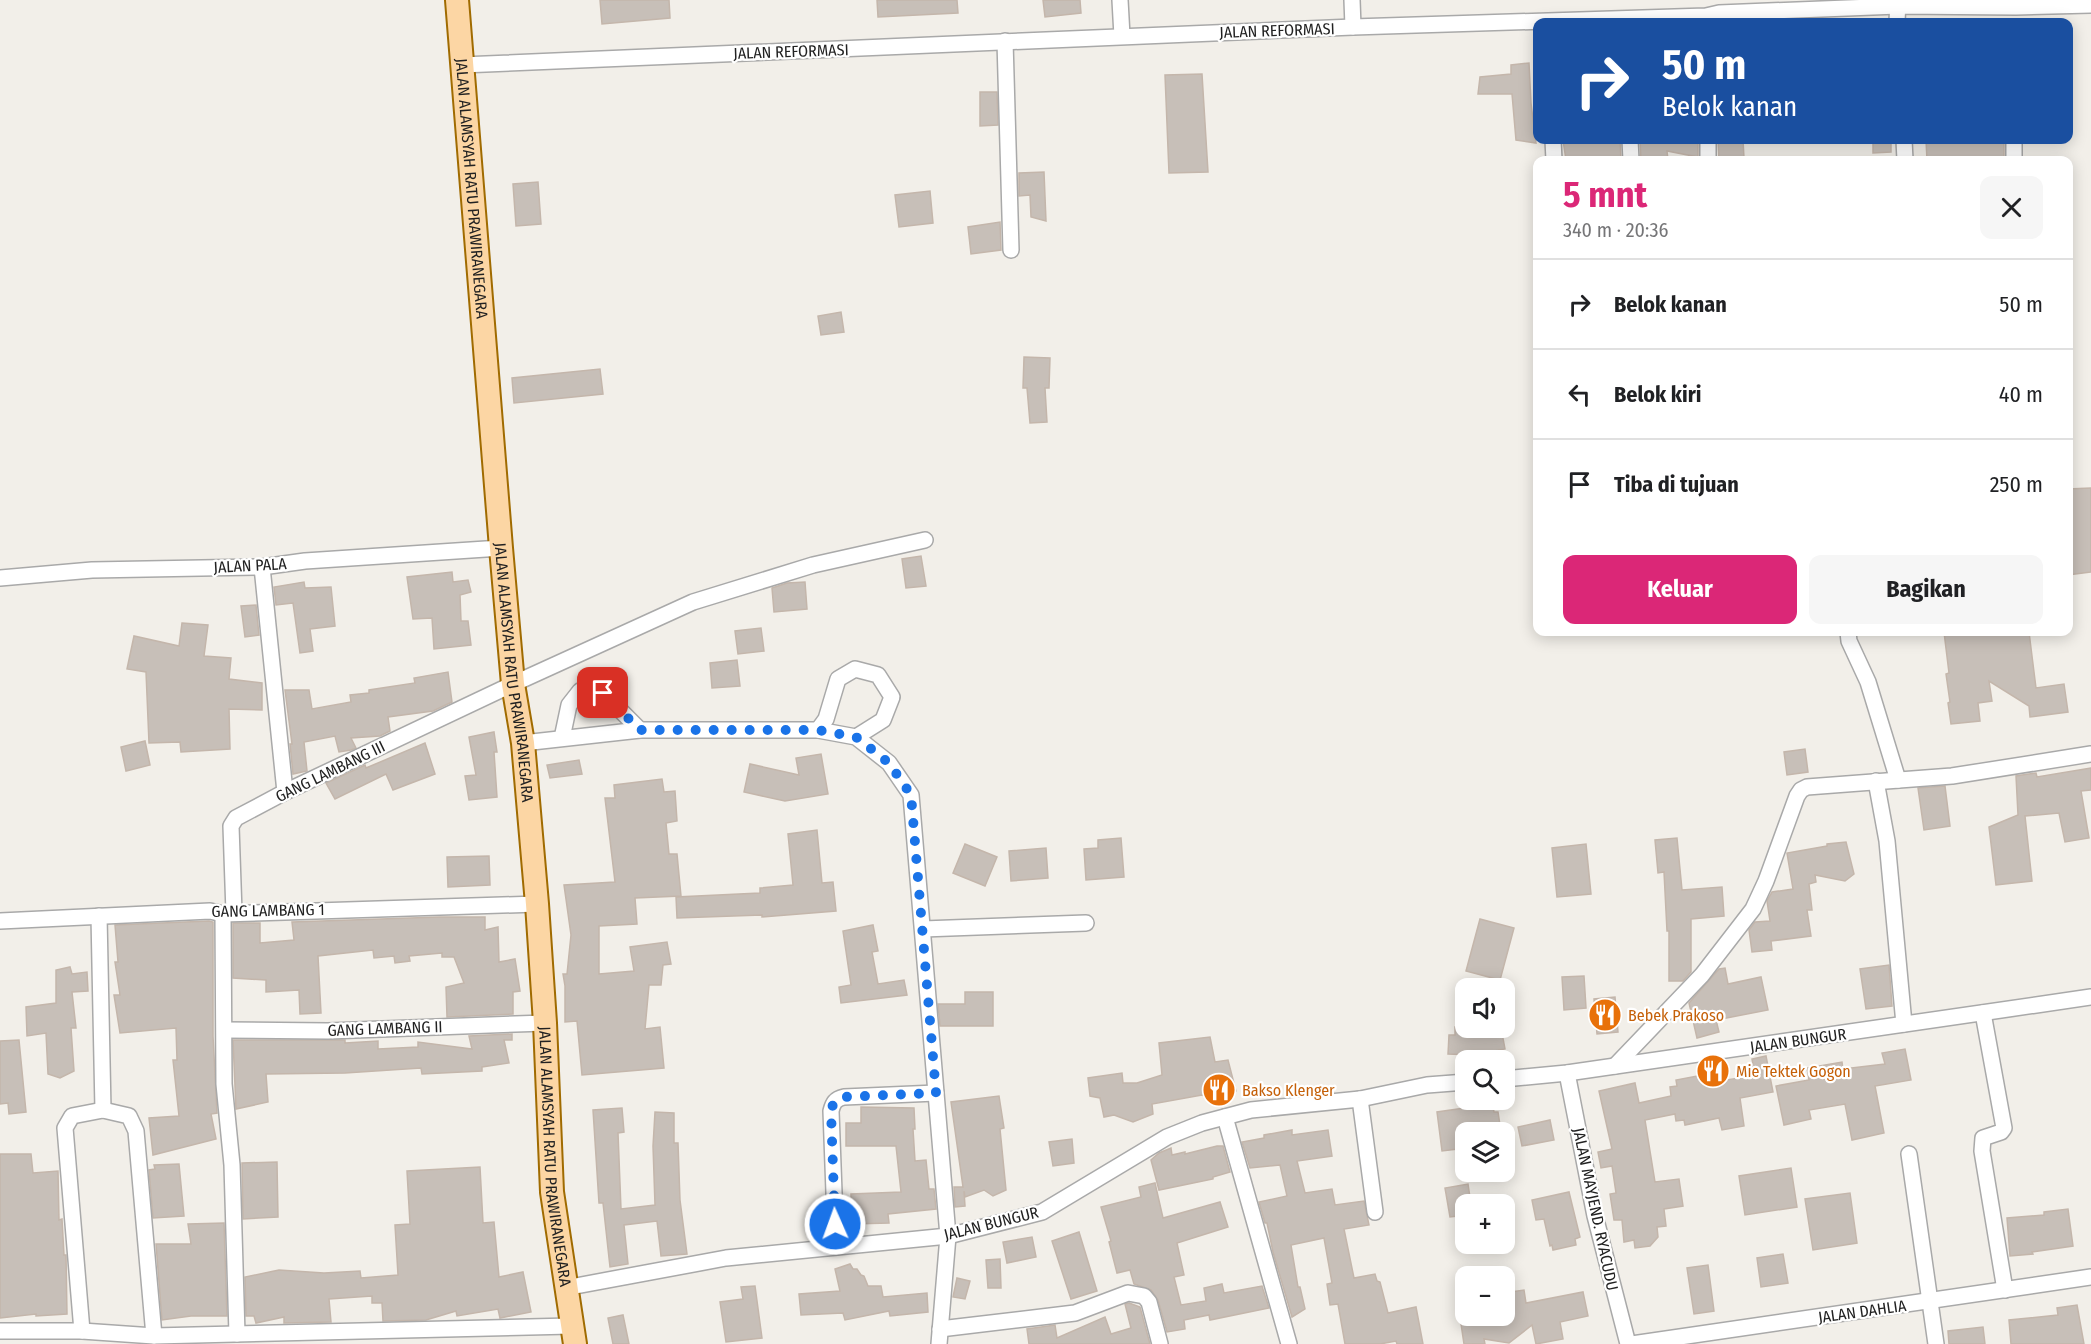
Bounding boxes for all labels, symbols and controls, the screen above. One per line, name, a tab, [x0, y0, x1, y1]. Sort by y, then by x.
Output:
street label: JALAN REFORMASI	[1219, 19, 1335, 42]
street label: JALAN REFORMASI	[733, 40, 849, 63]
text: 50 m	[1662, 40, 1746, 90]
icon: right	[1563, 42, 1641, 120]
street label: JALAN ALAMSYAH RATU PRAWIRANEGARA	[452, 57, 492, 320]
text: Belok kanan	[1662, 91, 1797, 123]
text: 5 mnt	[1563, 173, 1647, 217]
button: close	[1980, 176, 2043, 239]
text: 340 m · 20:36	[1563, 218, 1668, 242]
icon: right	[1563, 288, 1596, 321]
text: Belok kanan	[1614, 291, 1727, 318]
text: 50 m	[1999, 291, 2043, 318]
icon: left	[1563, 378, 1596, 411]
text: Belok kiri	[1614, 381, 1702, 408]
text: 40 m	[1999, 381, 2043, 408]
icon: arrive	[1563, 468, 1596, 501]
text: Tiba di tujuan	[1614, 471, 1739, 498]
text: 250 m	[1990, 471, 2043, 498]
street label: JALAN ALAMSYAH RATU PRAWIRANEGARA	[491, 542, 537, 804]
street label: JALAN PALA	[213, 554, 288, 577]
button: Keluar	[1563, 555, 1797, 624]
button: Bagikan	[1809, 555, 2043, 624]
pin	[577, 667, 628, 718]
icon: arrive	[586, 676, 619, 709]
street label: GANG LAMBANG III	[272, 737, 388, 806]
street label: GANG LAMBANG 1	[211, 900, 325, 921]
map controls	[1455, 978, 1515, 1326]
button: sound	[1455, 978, 1515, 1038]
restaurant icon: Bebek Prakoso	[1587, 997, 1623, 1033]
place label: Bebek Prakoso	[1628, 1006, 1724, 1025]
street label: GANG LAMBANG II	[327, 1017, 443, 1040]
street label: JALAN BUNGUR	[1749, 1024, 1848, 1057]
street label: JALAN ALAMSYAH RATU PRAWIRANEGARA	[535, 1026, 575, 1288]
button: search	[1455, 1050, 1515, 1110]
restaurant icon: Mie Tektek Gogon	[1695, 1053, 1731, 1089]
place label: Mie Tektek Gogon	[1736, 1062, 1851, 1081]
restaurant icon: Bakso Klenger	[1201, 1072, 1237, 1108]
place label: Bakso Klenger	[1242, 1081, 1335, 1100]
button: layers	[1455, 1122, 1515, 1182]
street label: JALAN MAYJEND. RYACUDU	[1569, 1126, 1622, 1292]
position arrow	[803, 1192, 867, 1256]
button: +	[1455, 1194, 1515, 1254]
street label: JALAN BUNGUR	[942, 1202, 1041, 1244]
button: −	[1455, 1266, 1515, 1326]
street label: JALAN DAHLIA	[1817, 1296, 1908, 1327]

